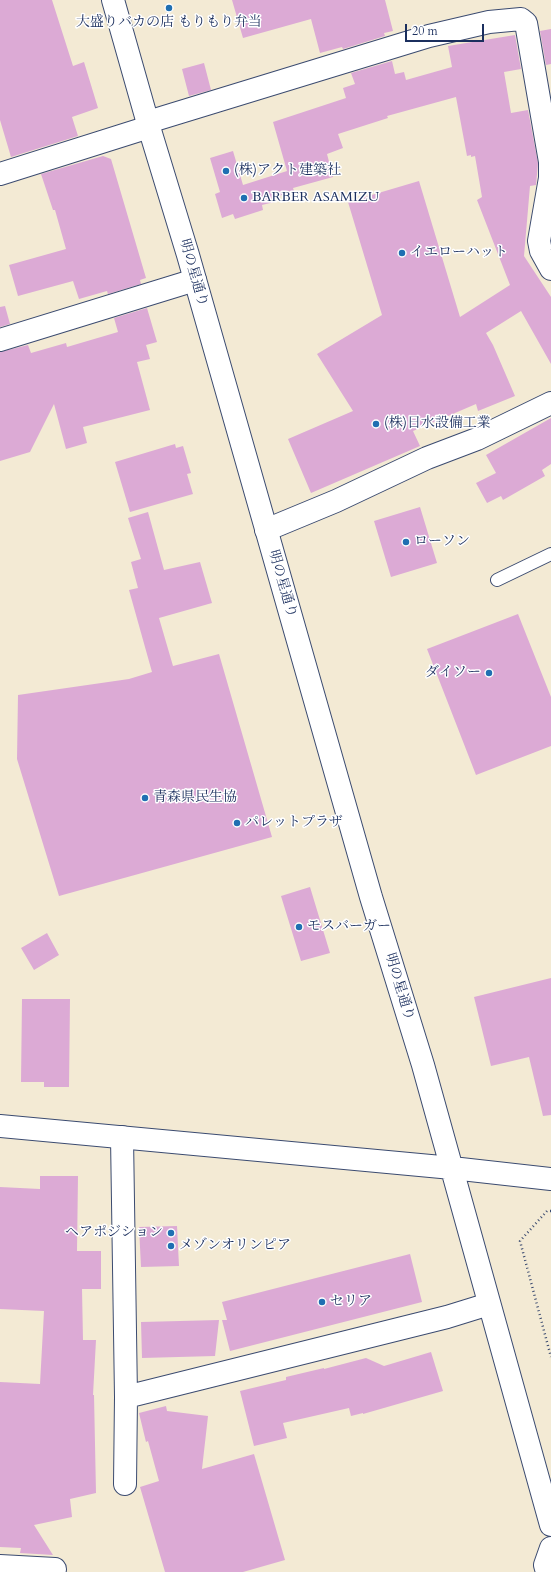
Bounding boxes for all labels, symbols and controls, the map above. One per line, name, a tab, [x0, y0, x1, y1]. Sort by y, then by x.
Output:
marker: 大盛りバカの店 もりもり弁当	[164, 3, 174, 13]
place label: 大盛りバカの店 もりもり弁当	[76, 15, 262, 31]
scale bar	[407, 16, 486, 42]
text: 20 m	[412, 23, 438, 39]
place label: (株)アクト建築社	[234, 163, 341, 179]
marker: (株)アクト建築社	[221, 166, 231, 176]
place label: BARBER ASAMIZU	[252, 190, 379, 206]
marker: BARBER ASAMIZU	[239, 193, 249, 203]
street label: 明の星通り	[175, 237, 211, 309]
place label: イエローハット	[410, 245, 508, 261]
marker: イエローハット	[397, 248, 407, 258]
place label: (株)日水設備工業	[384, 416, 491, 432]
marker: (株)日水設備工業	[371, 419, 381, 429]
place label: ローソン	[414, 534, 470, 550]
marker: ローソン	[401, 537, 411, 547]
street label: 明の星通り	[264, 548, 300, 620]
place label: ダイソー	[425, 665, 481, 681]
marker: ダイソー	[484, 668, 494, 678]
place label: 青森県民生協	[153, 790, 237, 806]
marker: 青森県民生協	[140, 793, 150, 803]
place label: パレットプラザ	[245, 815, 343, 831]
marker: パレットプラザ	[232, 818, 242, 828]
place label: モスバーガー	[307, 919, 391, 935]
marker: モスバーガー	[294, 922, 304, 932]
street label: 明の星通り	[381, 951, 417, 1023]
place label: ヘアポジション	[65, 1225, 163, 1241]
marker: ヘアポジション	[166, 1228, 176, 1238]
place label: メゾンオリンピア	[179, 1238, 291, 1254]
marker: メゾンオリンピア	[166, 1241, 176, 1251]
place label: セリア	[330, 1294, 372, 1310]
marker: セリア	[317, 1297, 327, 1307]

